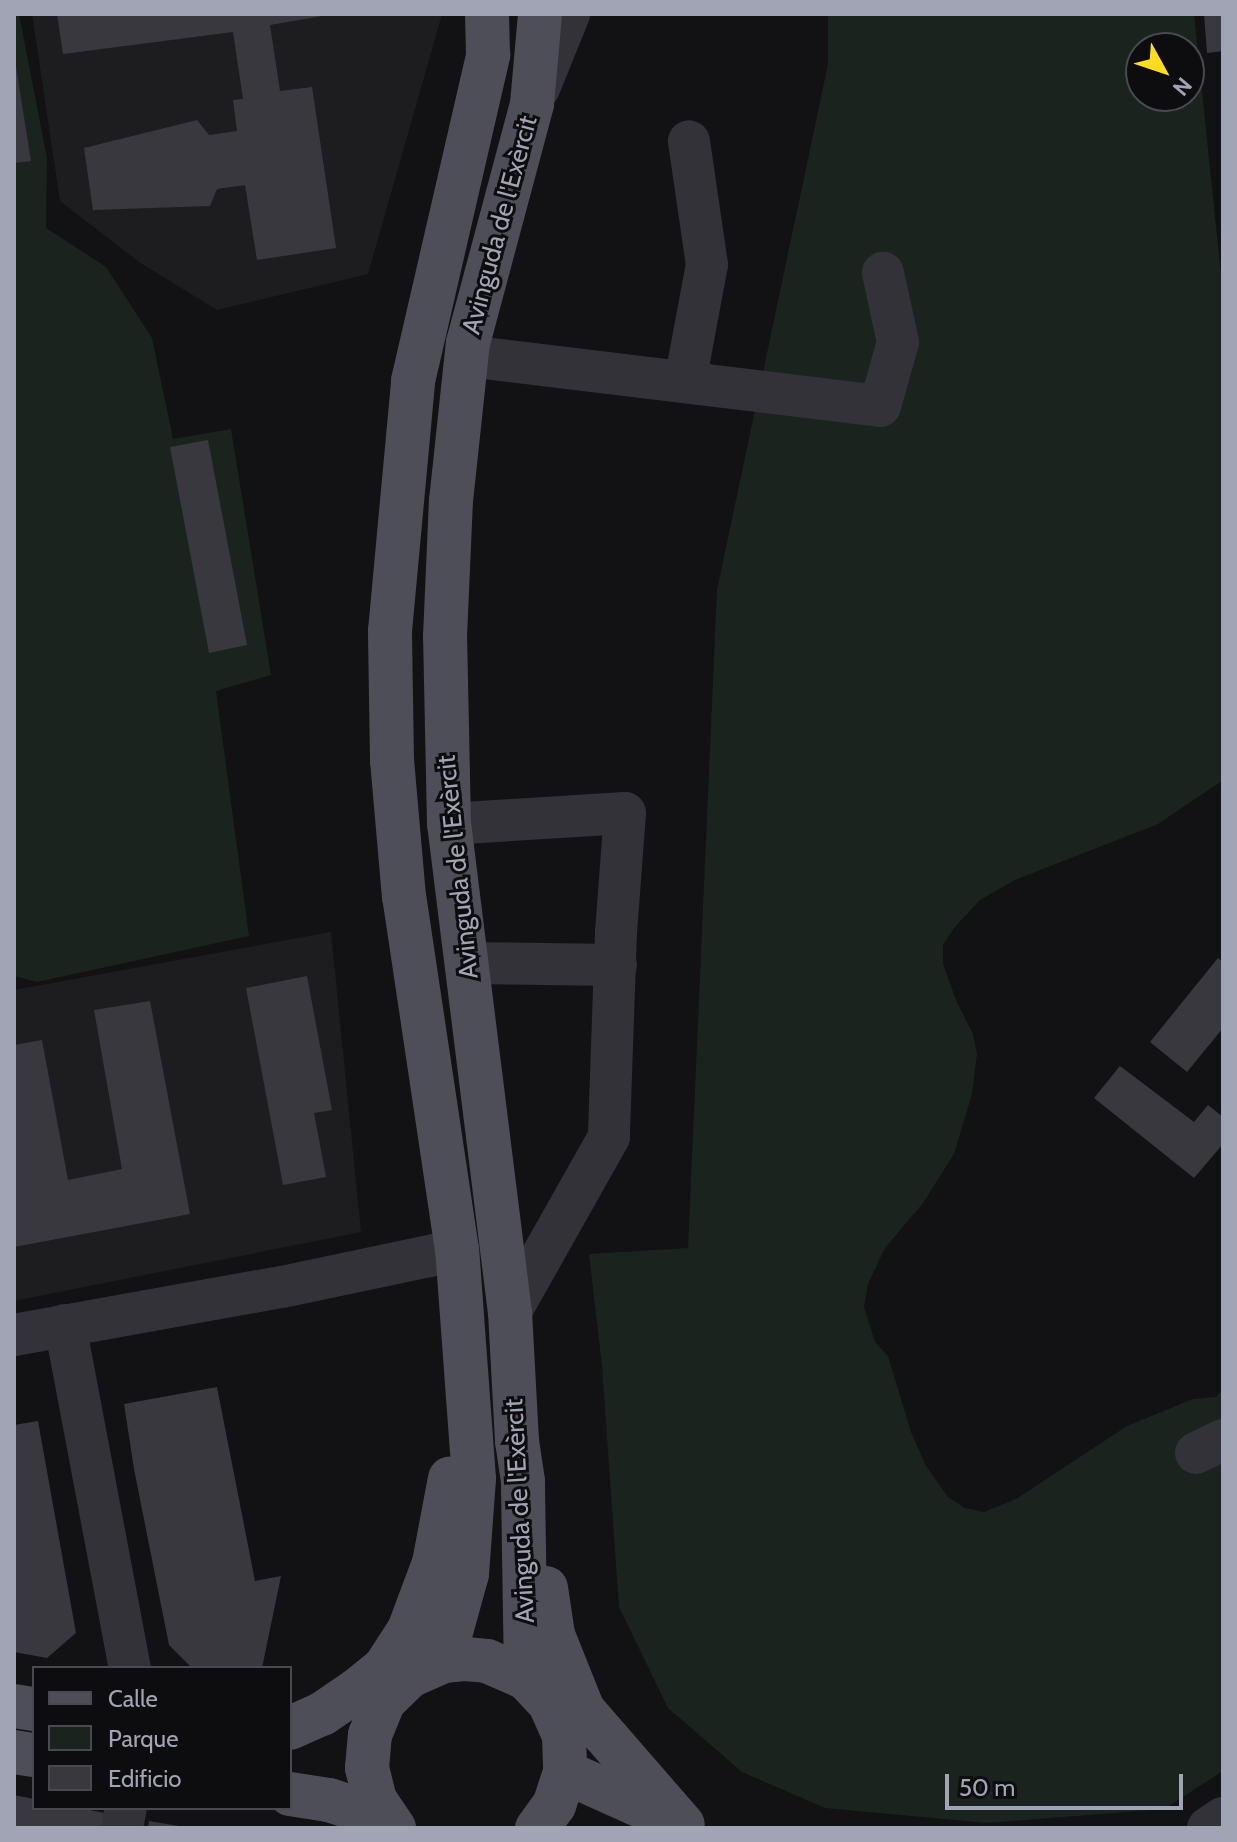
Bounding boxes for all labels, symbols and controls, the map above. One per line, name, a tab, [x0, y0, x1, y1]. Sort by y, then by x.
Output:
north arrow	[1125, 32, 1205, 112]
text: N	[1167, 72, 1198, 101]
street label: Avinguda de l'Exèrcit	[456, 112, 544, 338]
street label: Avinguda de l'Exèrcit	[431, 754, 485, 980]
street label: Avinguda de l'Exèrcit	[499, 1398, 541, 1624]
legend	[32, 1666, 292, 1810]
text: Calle	[108, 1684, 158, 1713]
text: Parque	[108, 1724, 178, 1753]
scale bar	[949, 1758, 1187, 1808]
text: Edificio	[108, 1764, 182, 1793]
text: 50 m	[959, 1773, 1015, 1802]

